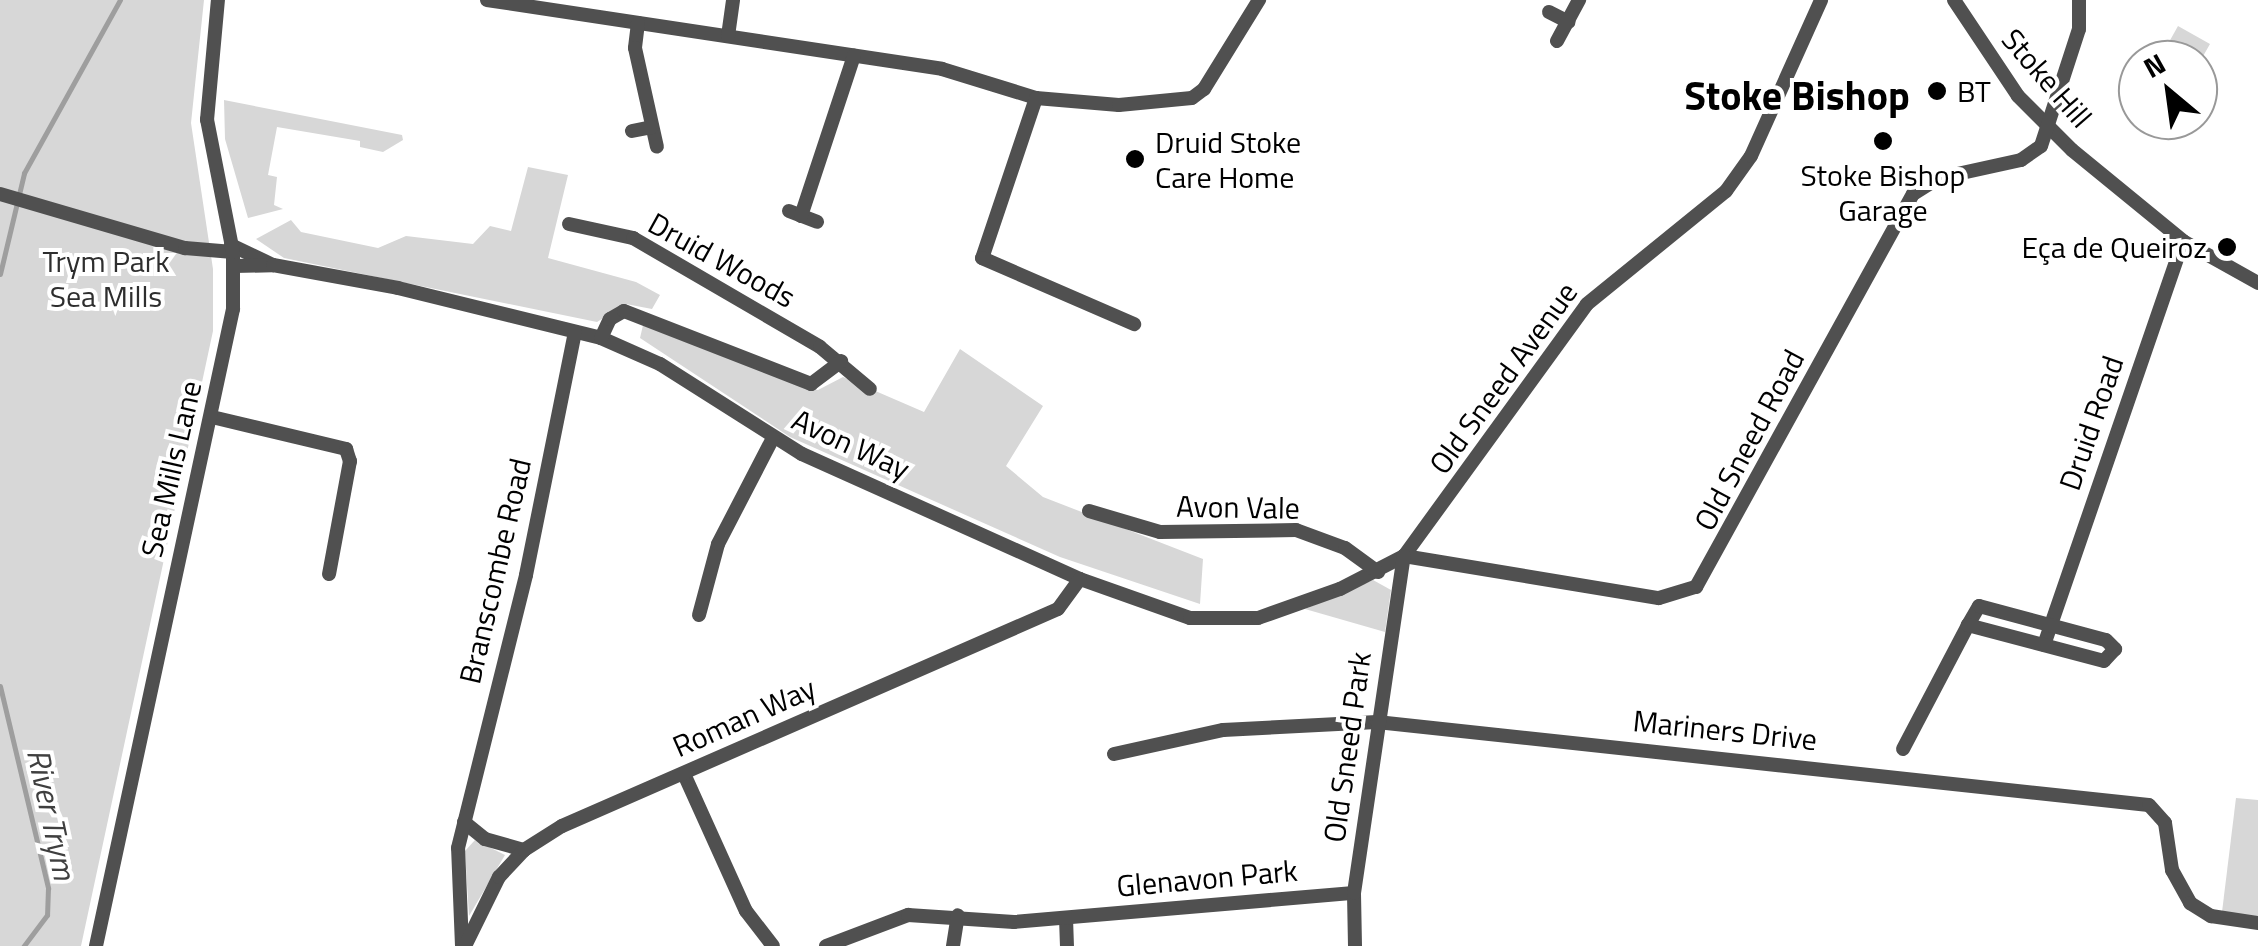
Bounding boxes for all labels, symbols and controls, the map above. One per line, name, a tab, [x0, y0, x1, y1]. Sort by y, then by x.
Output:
street label: Stoke Hill	[1994, 21, 2100, 135]
north arrow	[2118, 40, 2218, 140]
text: N	[2135, 42, 2173, 89]
district label: Stoke Bishop	[1684, 72, 1910, 120]
place label: BT	[1957, 73, 1991, 109]
marker: BT	[1926, 80, 1948, 102]
place label: Druid Stoke Care Home	[1155, 124, 1301, 194]
marker: Stoke Bishop Garage	[1872, 130, 1894, 152]
marker: Druid Stoke Care Home	[1124, 148, 1146, 170]
place label: Stoke Bishop Garage	[1801, 157, 1965, 228]
street label: Druid Woods	[642, 205, 802, 315]
place label: Eça de Queiroz	[2021, 229, 2207, 265]
marker: Eça de Queiroz	[2216, 236, 2238, 258]
park label: Trym Park Sea Mills	[42, 243, 170, 314]
street label: Old Sneed Avenue	[1421, 275, 1585, 481]
street label: Old Sneed Road	[1686, 344, 1812, 536]
street label: Druid Road	[2051, 351, 2131, 495]
street label: Sea Mills Lane	[133, 377, 209, 561]
street label: Avon Way	[786, 401, 916, 487]
street label: Branscombe Road	[452, 455, 538, 687]
street label: Avon Vale	[1176, 488, 1300, 526]
street label: Old Sneed Park	[1316, 650, 1378, 844]
street label: Roman Way	[667, 670, 821, 764]
street label: Mariners Drive	[1631, 702, 1819, 758]
water label: River Trym	[19, 745, 85, 883]
street label: Glenavon Park	[1115, 852, 1299, 904]

